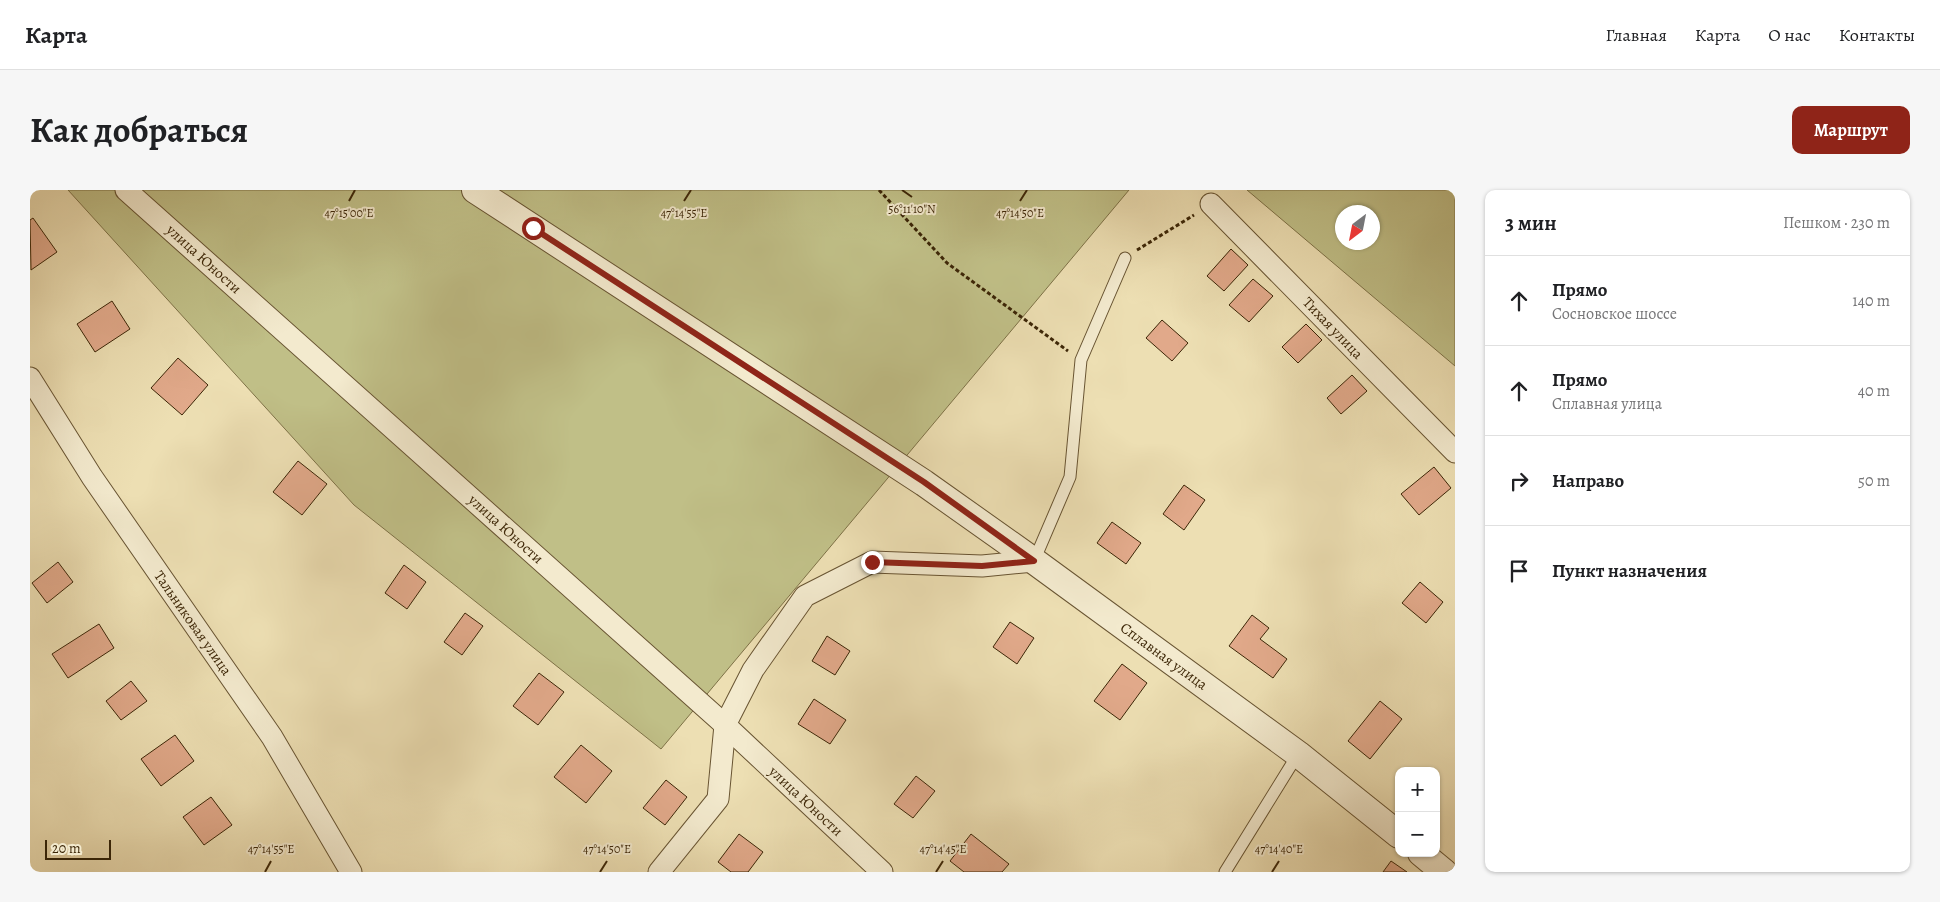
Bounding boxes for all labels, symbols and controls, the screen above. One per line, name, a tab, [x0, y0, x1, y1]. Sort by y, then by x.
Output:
text: Карта	[25, 19, 87, 51]
text: Главная	[1606, 23, 1667, 47]
text: Карта	[1695, 23, 1740, 47]
text: О нас	[1768, 23, 1811, 47]
text: Контакты	[1839, 23, 1915, 47]
text: Как добраться	[30, 106, 248, 154]
button: Маршрут	[1792, 106, 1910, 154]
text: 56°11'10"N	[888, 201, 936, 217]
text: 47°15'00"E	[325, 205, 373, 221]
text: 47°14'55"E	[661, 205, 707, 221]
text: 47°14'50"E	[996, 205, 1044, 221]
north arrow	[1335, 205, 1380, 250]
text: 3 мин	[1505, 209, 1557, 237]
text: Пешком · 230 m	[1783, 212, 1890, 234]
route start	[522, 217, 545, 240]
street label: улица Юности	[161, 219, 246, 298]
text: Прямо	[1552, 277, 1607, 303]
icon: ahead	[1505, 287, 1533, 315]
text: 140 m	[1852, 290, 1890, 312]
street label: Тихая улица	[1298, 293, 1368, 363]
text: Сосновское шоссе	[1552, 303, 1677, 325]
text: Прямо	[1552, 367, 1607, 393]
icon: ahead	[1505, 377, 1533, 405]
text: 40 m	[1858, 380, 1890, 402]
text: Сплавная улица	[1552, 393, 1662, 415]
icon: right	[1505, 467, 1533, 495]
text: Направо	[1552, 468, 1624, 494]
text: 50 m	[1858, 470, 1890, 492]
street label: улица Юности	[463, 489, 548, 568]
route end	[861, 551, 884, 574]
icon: arrive	[1505, 557, 1533, 585]
text: Пункт назначения	[1552, 558, 1707, 584]
street label: Тальниковая улица	[149, 567, 237, 679]
street label: Сплавная улица	[1116, 618, 1212, 694]
street label: улица Юности	[764, 761, 848, 841]
map controls	[1395, 767, 1440, 857]
button: +	[1395, 767, 1440, 812]
button: −	[1395, 812, 1440, 857]
scale bar	[45, 837, 111, 860]
text: 20 m	[52, 839, 81, 858]
text: 47°14'55"E	[248, 841, 294, 857]
text: 47°14'50"E	[583, 841, 631, 857]
text: 47°14'45"E	[919, 841, 967, 857]
text: 47°14'40"E	[1255, 841, 1303, 857]

